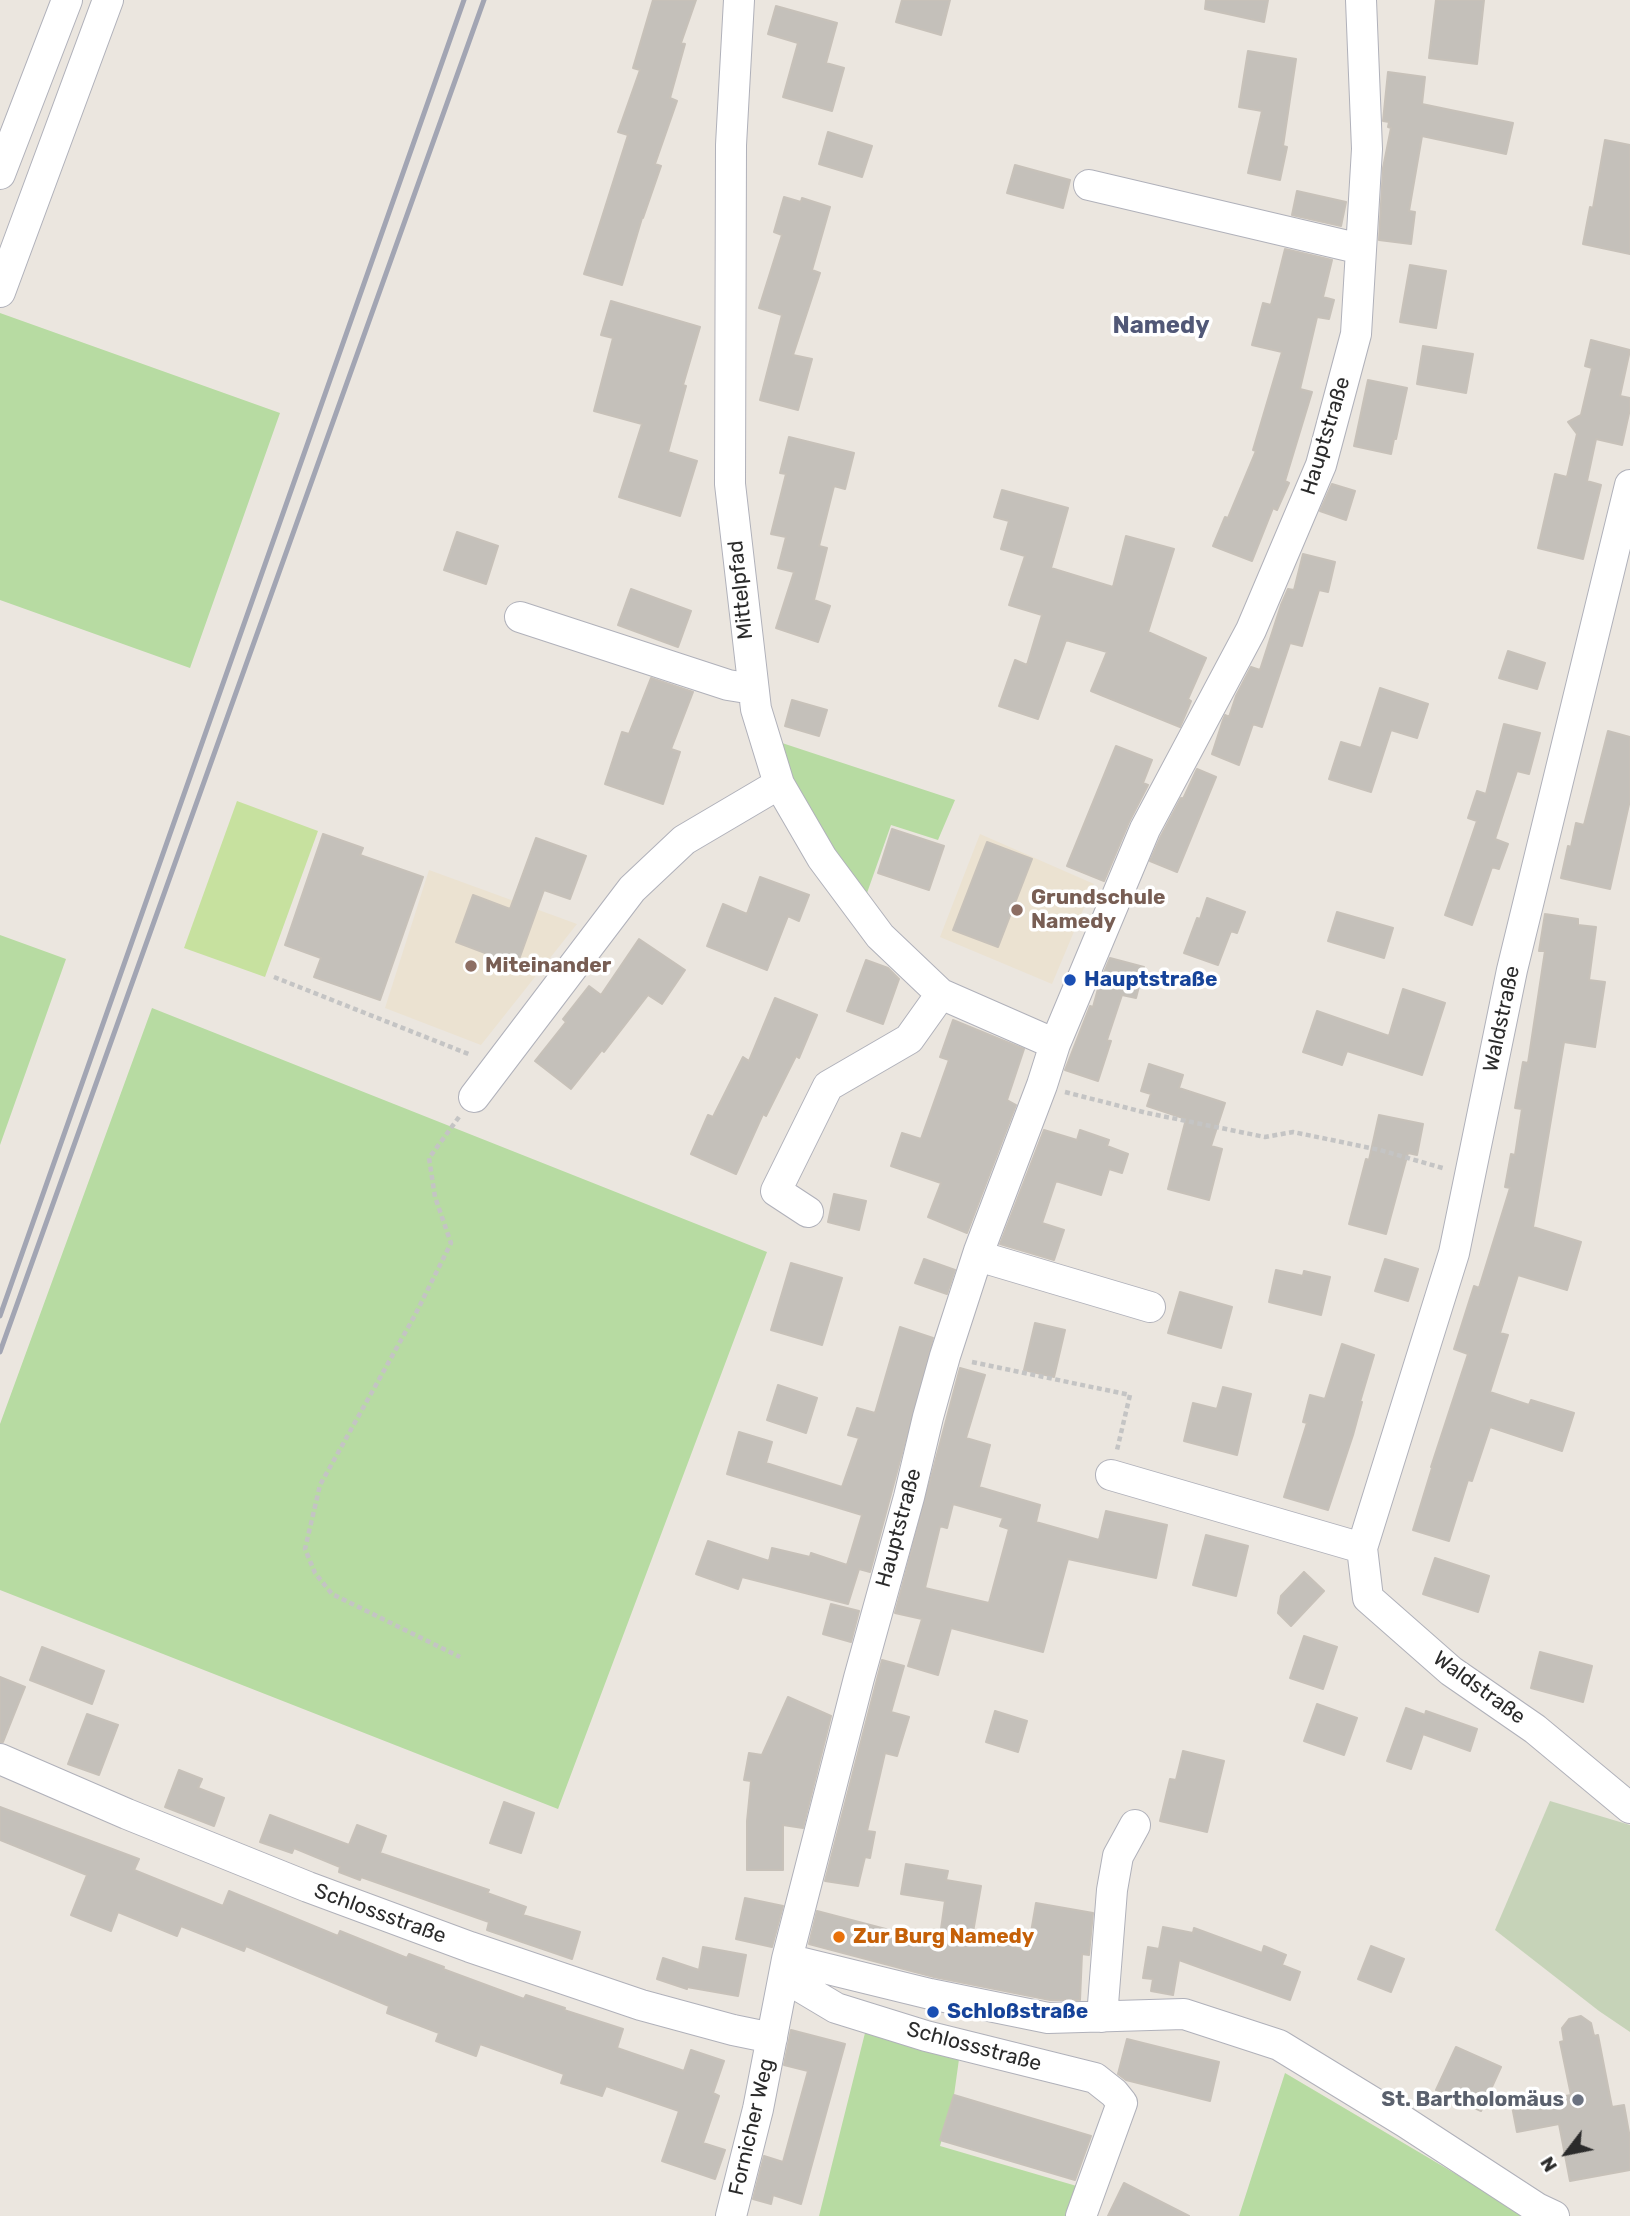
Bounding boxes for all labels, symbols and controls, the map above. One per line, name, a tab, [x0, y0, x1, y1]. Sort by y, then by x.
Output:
district label: Namedy	[1112, 312, 1210, 340]
street label: Hauptstraße	[1296, 374, 1356, 498]
street label: Mittelpfad	[723, 539, 759, 641]
place label: Grundschule Namedy	[1031, 885, 1165, 935]
marker: Grundschule Namedy	[1009, 902, 1025, 918]
place label: Miteinander	[485, 953, 611, 979]
marker: Miteinander	[463, 958, 479, 974]
street label: Waldstraße	[1478, 964, 1526, 1074]
place label: Hauptstraße	[1084, 967, 1218, 993]
marker: Hauptstraße	[1062, 972, 1078, 988]
street label: Hauptstraße	[871, 1466, 927, 1590]
street label: Waldstraße	[1428, 1646, 1530, 1730]
street label: Schlossstraße	[311, 1878, 449, 1950]
place label: Zur Burg Namedy	[853, 1924, 1034, 1950]
marker: Zur Burg Namedy	[831, 1929, 847, 1945]
place label: Schloßstraße	[947, 1999, 1088, 2025]
marker: Schloßstraße	[925, 2004, 941, 2020]
street label: Schlossstraße	[904, 2017, 1044, 2077]
street label: Fornicher Weg	[724, 2056, 780, 2198]
place label: St. Bartholomäus	[1381, 2087, 1564, 2113]
marker: St. Bartholomäus	[1570, 2092, 1586, 2108]
north arrow	[1532, 2118, 1602, 2188]
text: N	[1535, 2153, 1562, 2176]

